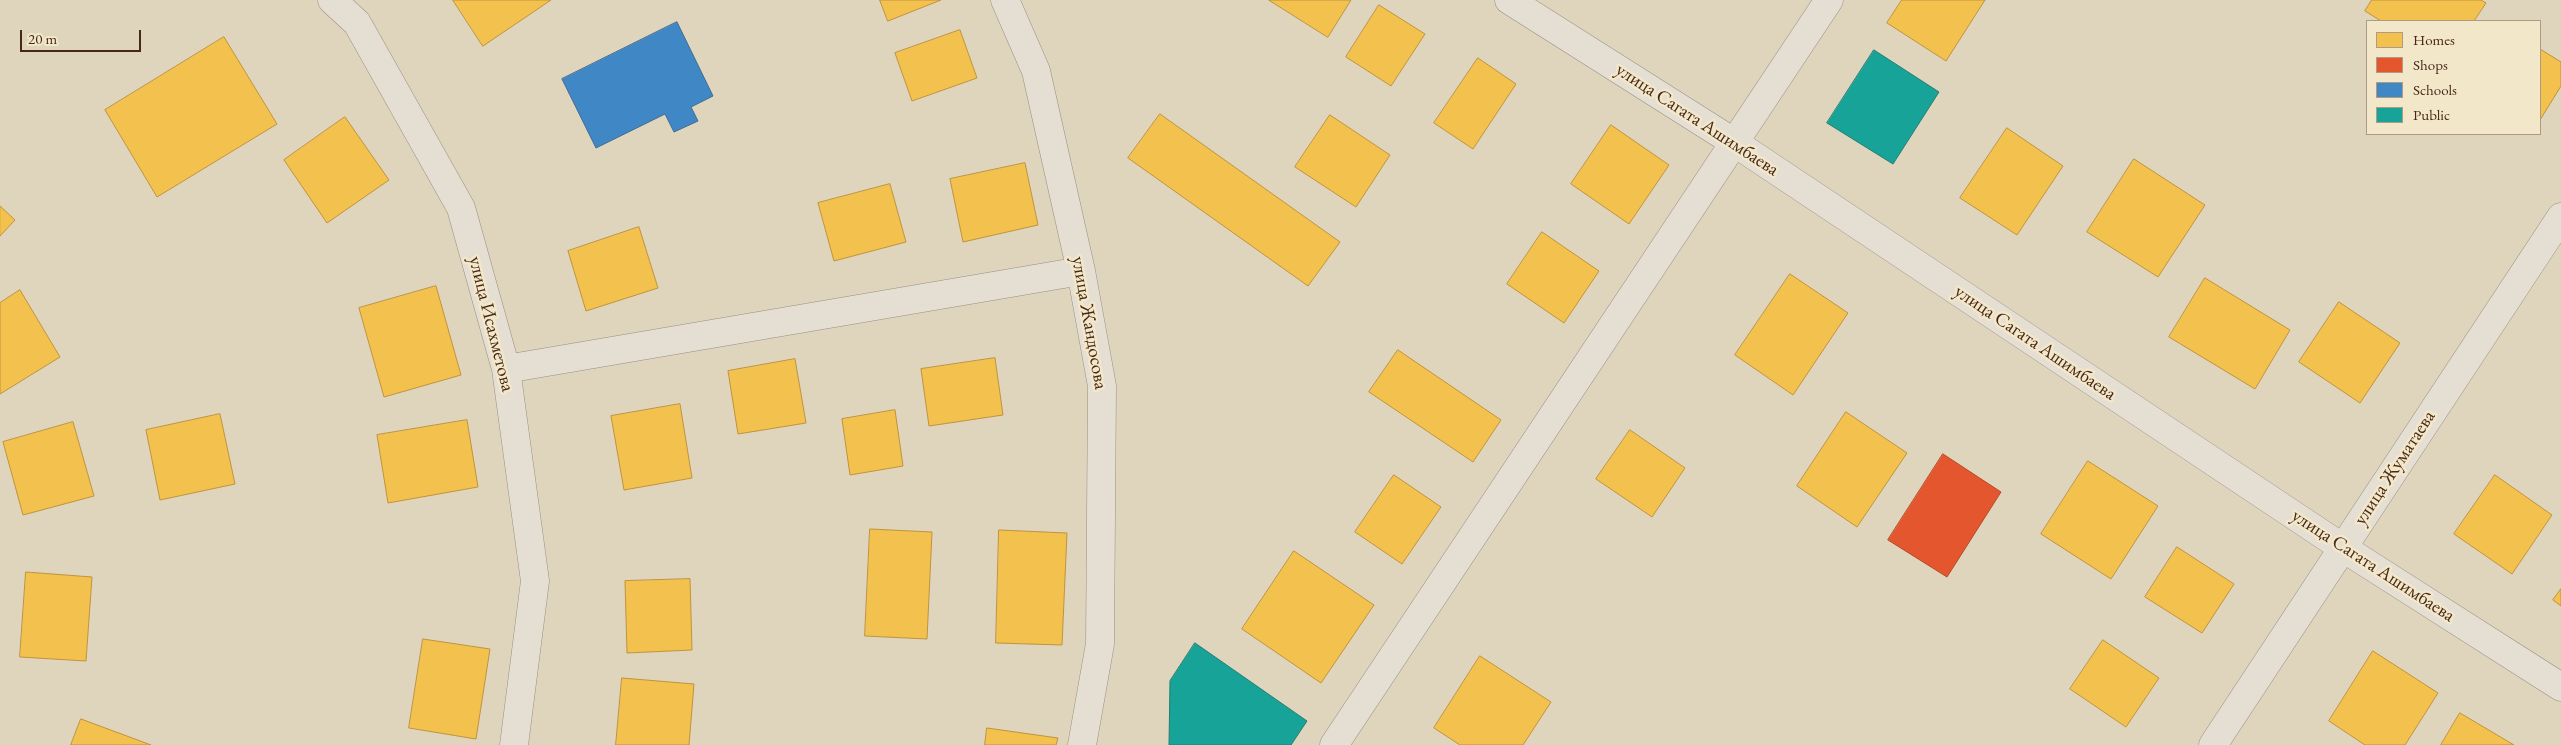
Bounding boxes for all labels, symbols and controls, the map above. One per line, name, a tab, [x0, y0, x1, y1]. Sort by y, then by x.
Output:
scale bar	[22, 20, 144, 52]
legend	[2366, 20, 2541, 135]
text: 20 m	[28, 29, 57, 48]
text: Homes	[2413, 30, 2455, 49]
text: Shops	[2413, 55, 2448, 74]
street label: улица Сагата Ашимбаева	[1611, 59, 1783, 181]
text: Schools	[2413, 80, 2457, 99]
text: Public	[2413, 105, 2450, 124]
street label: улица Исахметова	[463, 254, 519, 394]
street label: улица Жандосова	[1066, 255, 1112, 391]
street label: улица Сагата Ашимбаева	[1950, 280, 2120, 406]
street label: улица Жуматаева	[2349, 406, 2441, 530]
street label: улица Сагата Ашимбаева	[2287, 505, 2459, 627]

